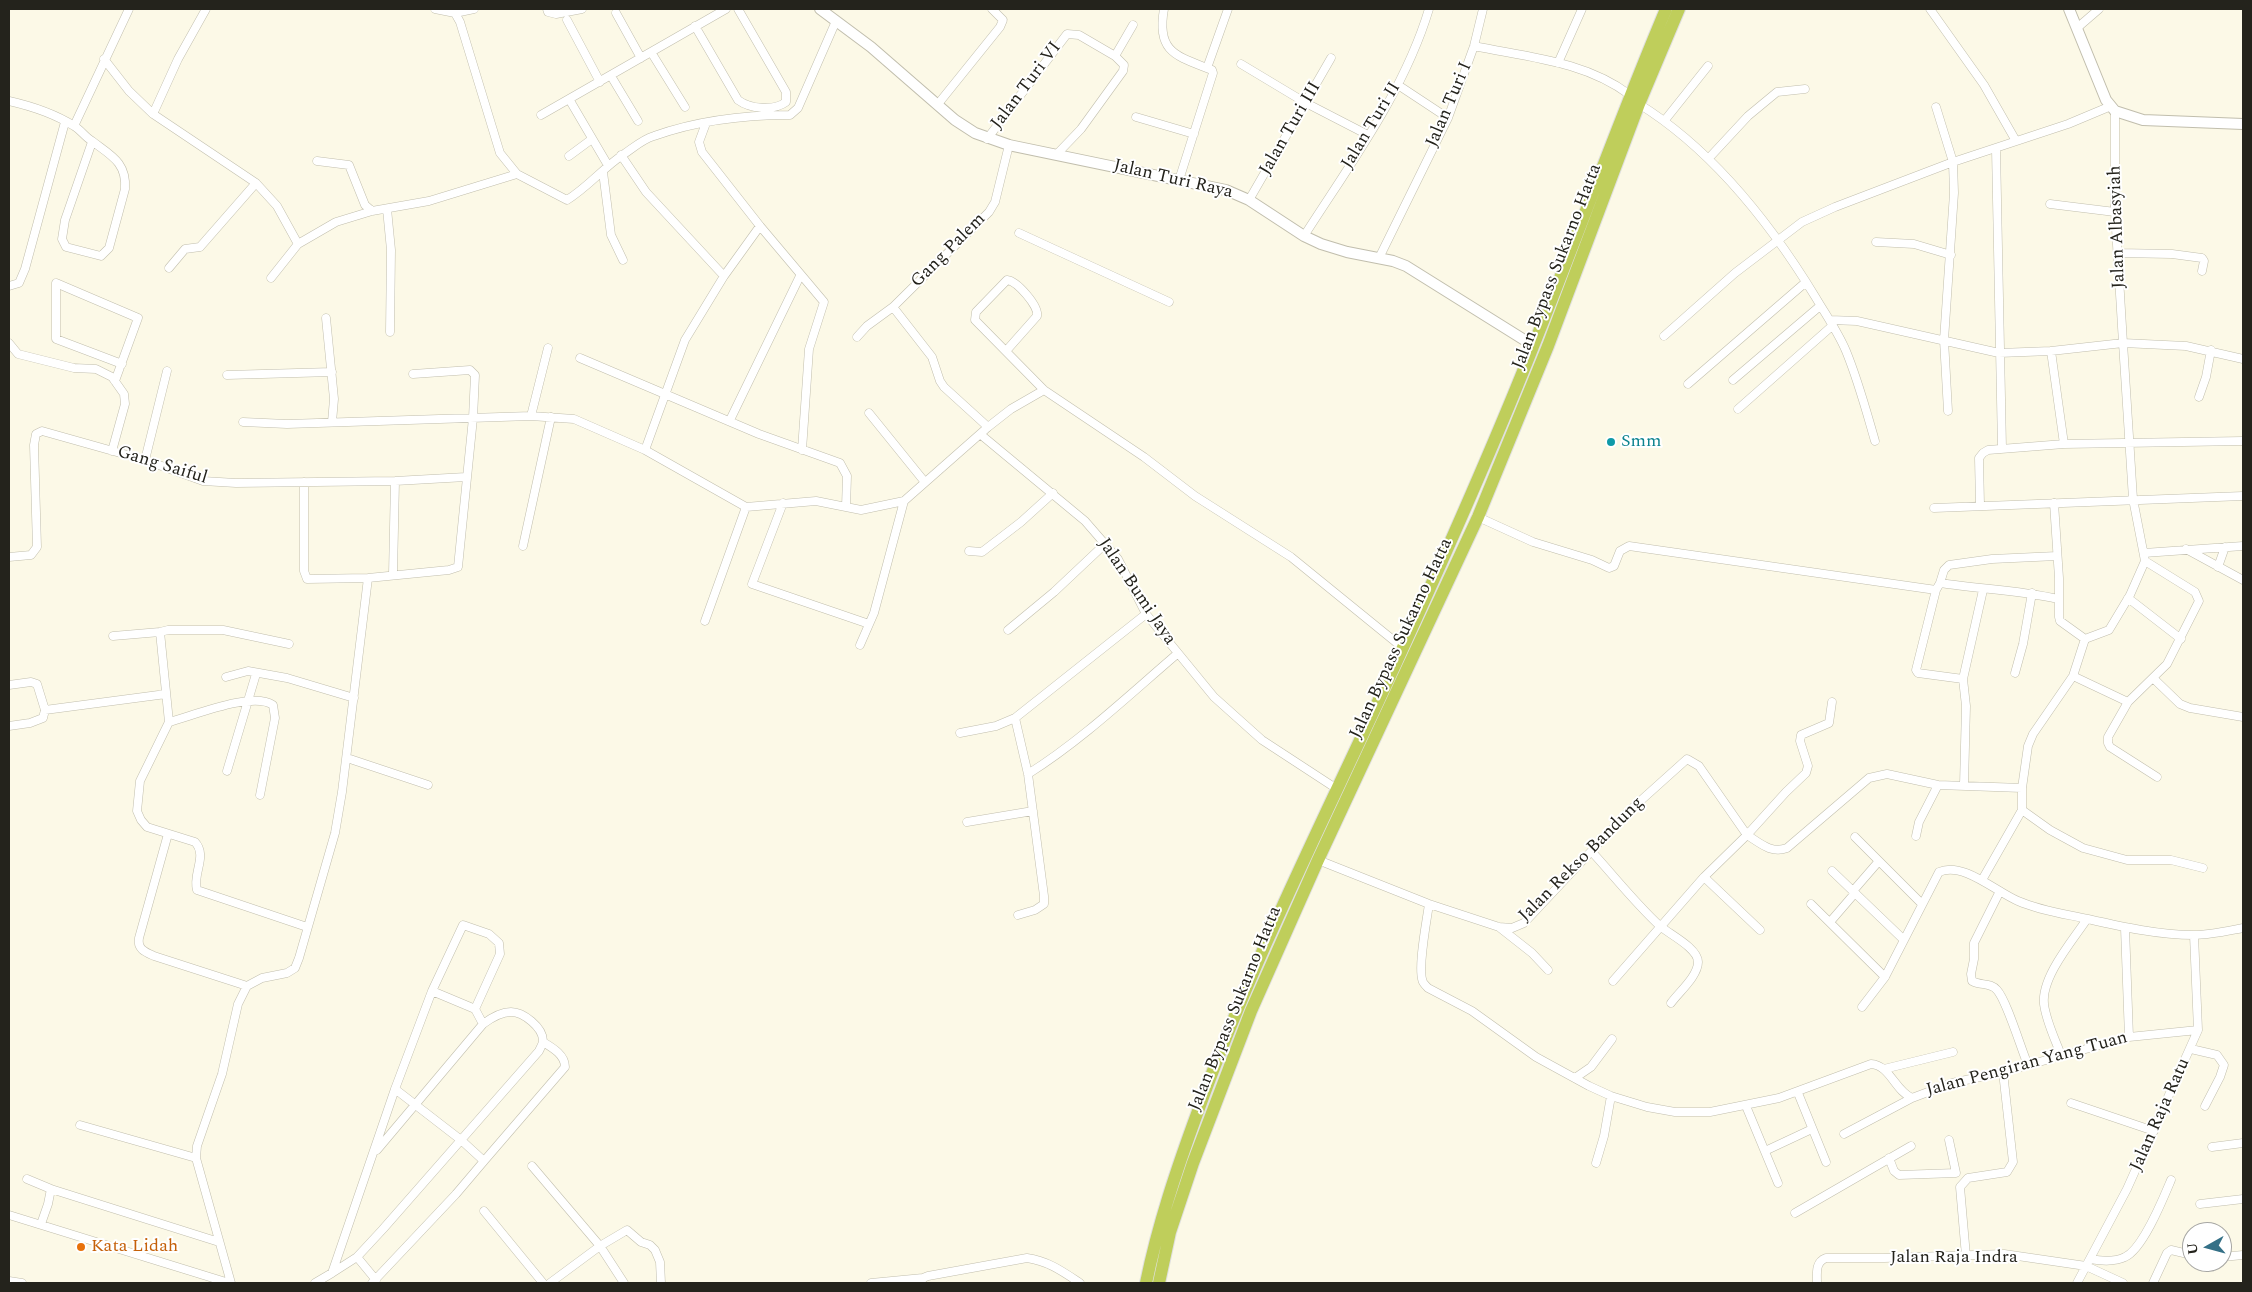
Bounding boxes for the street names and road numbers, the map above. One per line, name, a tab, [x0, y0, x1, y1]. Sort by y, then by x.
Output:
street label: Jalan Turi VI	[987, 38, 1067, 134]
street label: Jalan Turi I	[1422, 59, 1478, 151]
street label: Jalan Turi III	[1255, 78, 1327, 180]
street label: Jalan Turi II	[1338, 79, 1406, 173]
street label: Jalan Turi Raya	[1111, 156, 1235, 204]
street label: Jalan Bypass Sukarno Hatta	[1509, 161, 1607, 373]
street label: Jalan Albasyiah	[2105, 165, 2131, 289]
street label: Gang Palem	[907, 209, 991, 293]
street label: Gang Saiful	[114, 442, 210, 490]
street label: Jalan Bumi Jaya	[1092, 534, 1180, 650]
street label: Jalan Bypass Sukarno Hatta	[1346, 535, 1458, 743]
street label: Jalan Rekso Bandung	[1515, 793, 1649, 927]
street label: Jalan Bypass Sukarno Hatta	[1185, 904, 1287, 1114]
street label: Jalan Pengiran Yang Tuan	[1924, 1028, 2130, 1102]
street label: Jalan Raja Ratu	[2126, 1055, 2196, 1175]
street label: Jalan Raja Indra	[1890, 1247, 2018, 1269]

